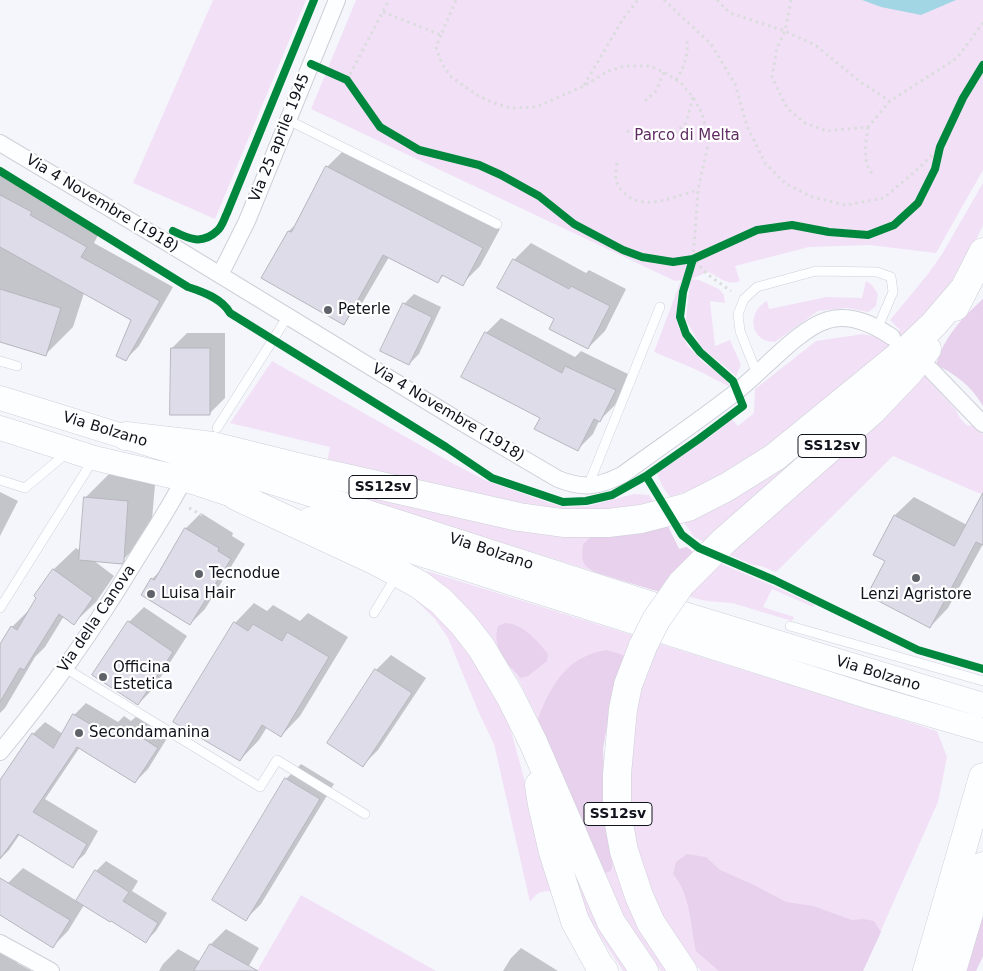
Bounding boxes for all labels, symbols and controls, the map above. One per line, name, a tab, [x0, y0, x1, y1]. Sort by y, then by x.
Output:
street label: Via 25 aprile 1945	[246, 71, 314, 205]
park label: Parco di Melta	[634, 127, 740, 145]
street label: Via 4 Novembre (1918)	[22, 151, 182, 257]
place label: Peterle	[338, 301, 390, 319]
marker: Peterle	[322, 304, 334, 316]
street label: Via 4 Novembre (1918)	[368, 360, 528, 466]
street label: Via Bolzano	[61, 409, 149, 451]
road number: SS12sv	[798, 434, 866, 458]
road number: SS12sv	[349, 476, 417, 498]
street label: Via Bolzano	[447, 530, 535, 574]
street label: Via della Canova	[54, 562, 140, 676]
place label: Tecnodue	[209, 565, 280, 583]
marker: Tecnodue	[193, 568, 205, 580]
marker: Lenzi Agristore	[910, 572, 922, 584]
place label: Luisa Hair	[161, 585, 235, 603]
place label: Lenzi Agristore	[860, 586, 972, 604]
marker: Luisa Hair	[145, 588, 157, 600]
street label: Via Bolzano	[834, 653, 922, 695]
place label: Officina Estetica	[113, 659, 173, 694]
marker: Officina Estetica	[97, 671, 109, 683]
place label: Secondamanina	[89, 724, 210, 742]
marker: Secondamanina	[73, 727, 85, 739]
road number: SS12sv	[584, 802, 652, 826]

